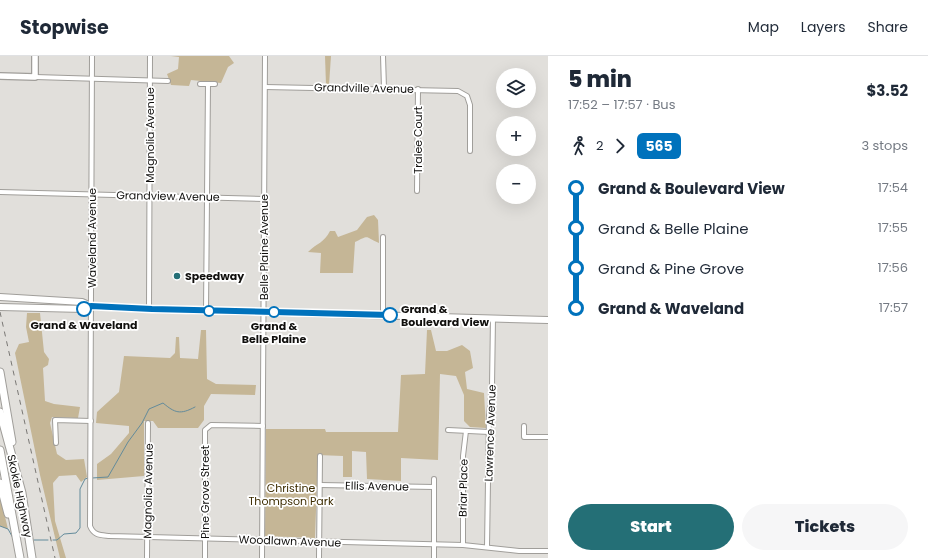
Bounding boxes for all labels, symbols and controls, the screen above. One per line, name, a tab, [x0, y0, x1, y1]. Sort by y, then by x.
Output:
text: Stopwise	[20, 14, 109, 41]
text: Map	[748, 17, 779, 37]
text: Layers	[801, 17, 845, 37]
text: Share	[867, 17, 908, 37]
text: 5 min	[568, 64, 632, 95]
map controls	[496, 68, 536, 204]
button: layers	[496, 68, 536, 108]
street label: Grandville Avenue	[314, 79, 414, 97]
text: $3.52	[867, 80, 908, 101]
street label: Magnolia Avenue	[142, 87, 158, 183]
text: 17:52 – 17:57 · Bus	[568, 95, 675, 114]
street label: Tralee Court	[410, 106, 426, 174]
button: +	[496, 116, 536, 156]
icon: walk	[568, 135, 590, 157]
icon: forward	[609, 135, 631, 157]
text: 2	[596, 136, 603, 155]
text: 565	[645, 136, 673, 156]
text: 3 stops	[861, 136, 908, 155]
button: −	[496, 164, 536, 204]
text: Grand & Boulevard View	[598, 178, 785, 199]
text: 17:54	[878, 178, 908, 197]
street label: Grandview Avenue	[116, 187, 220, 205]
street label: Waveland Avenue	[84, 188, 100, 288]
street label: Belle Plaine Avenue	[256, 194, 272, 300]
text: Grand & Belle Plaine	[598, 218, 749, 239]
text: 17:55	[878, 218, 908, 237]
text: Grand & Pine Grove	[598, 258, 744, 279]
text: 17:56	[878, 258, 908, 277]
place label: Speedway	[185, 268, 244, 284]
marker: Speedway	[172, 271, 182, 281]
text: Grand & Waveland	[598, 298, 744, 319]
text: 17:57	[879, 298, 908, 317]
marker: Grand & Waveland	[76, 301, 92, 317]
place label: Grand & Boulevard View	[401, 301, 490, 330]
unlabelled marker	[203, 305, 215, 317]
marker: Grand & Belle Plaine	[268, 306, 280, 318]
marker: Grand & Boulevard View	[382, 307, 398, 323]
place label: Grand & Waveland	[30, 317, 138, 333]
place label: Grand & Belle Plaine	[242, 318, 307, 347]
street label: Lawrence Avenue	[480, 384, 500, 482]
street label: Magnolia Avenue	[139, 443, 157, 539]
street label: Pine Grove Street	[197, 445, 213, 539]
street label: Skokie Highway	[3, 453, 37, 540]
street label: Briar Place	[454, 459, 472, 517]
street label: Ellis Avenue	[345, 477, 409, 495]
park label: Christine Thompson Park	[248, 480, 334, 509]
button: Start	[568, 504, 734, 550]
button: Tickets	[742, 504, 908, 550]
street label: Woodlawn Avenue	[238, 531, 342, 551]

